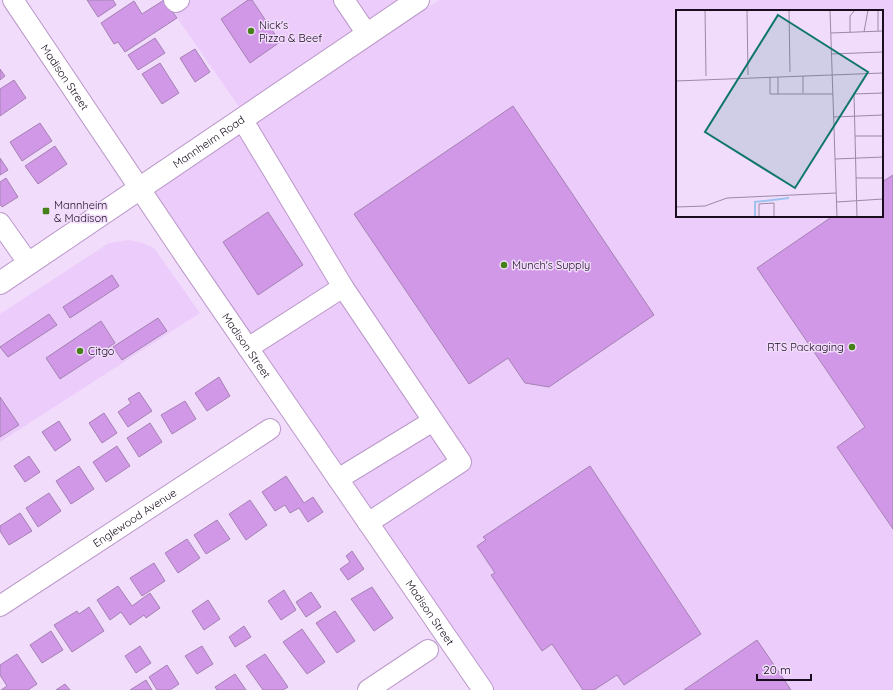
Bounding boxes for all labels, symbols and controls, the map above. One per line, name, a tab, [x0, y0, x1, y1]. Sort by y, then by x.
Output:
inset map	[676, 10, 883, 217]
place label: Nick's Pizza & Beef	[259, 18, 322, 45]
marker: Nick's Pizza & Beef	[246, 26, 256, 36]
street label: Madison Street	[38, 42, 92, 113]
street label: Mannheim Road	[170, 112, 247, 171]
place label: Mannheim & Madison	[54, 198, 107, 225]
marker: Mannheim & Madison	[41, 206, 51, 216]
place label: Munch's Supply	[512, 258, 590, 272]
marker: Munch's Supply	[499, 260, 509, 270]
street label: Madison Street	[219, 310, 274, 381]
place label: RTS Packaging	[767, 340, 844, 354]
marker: RTS Packaging	[847, 342, 857, 352]
place label: Citgo	[88, 344, 115, 358]
marker: Citgo	[75, 346, 85, 356]
street label: Englewood Avenue	[90, 485, 179, 550]
street label: Madison Street	[403, 577, 457, 648]
scale bar	[757, 656, 811, 682]
text: 20 m	[763, 662, 791, 677]

